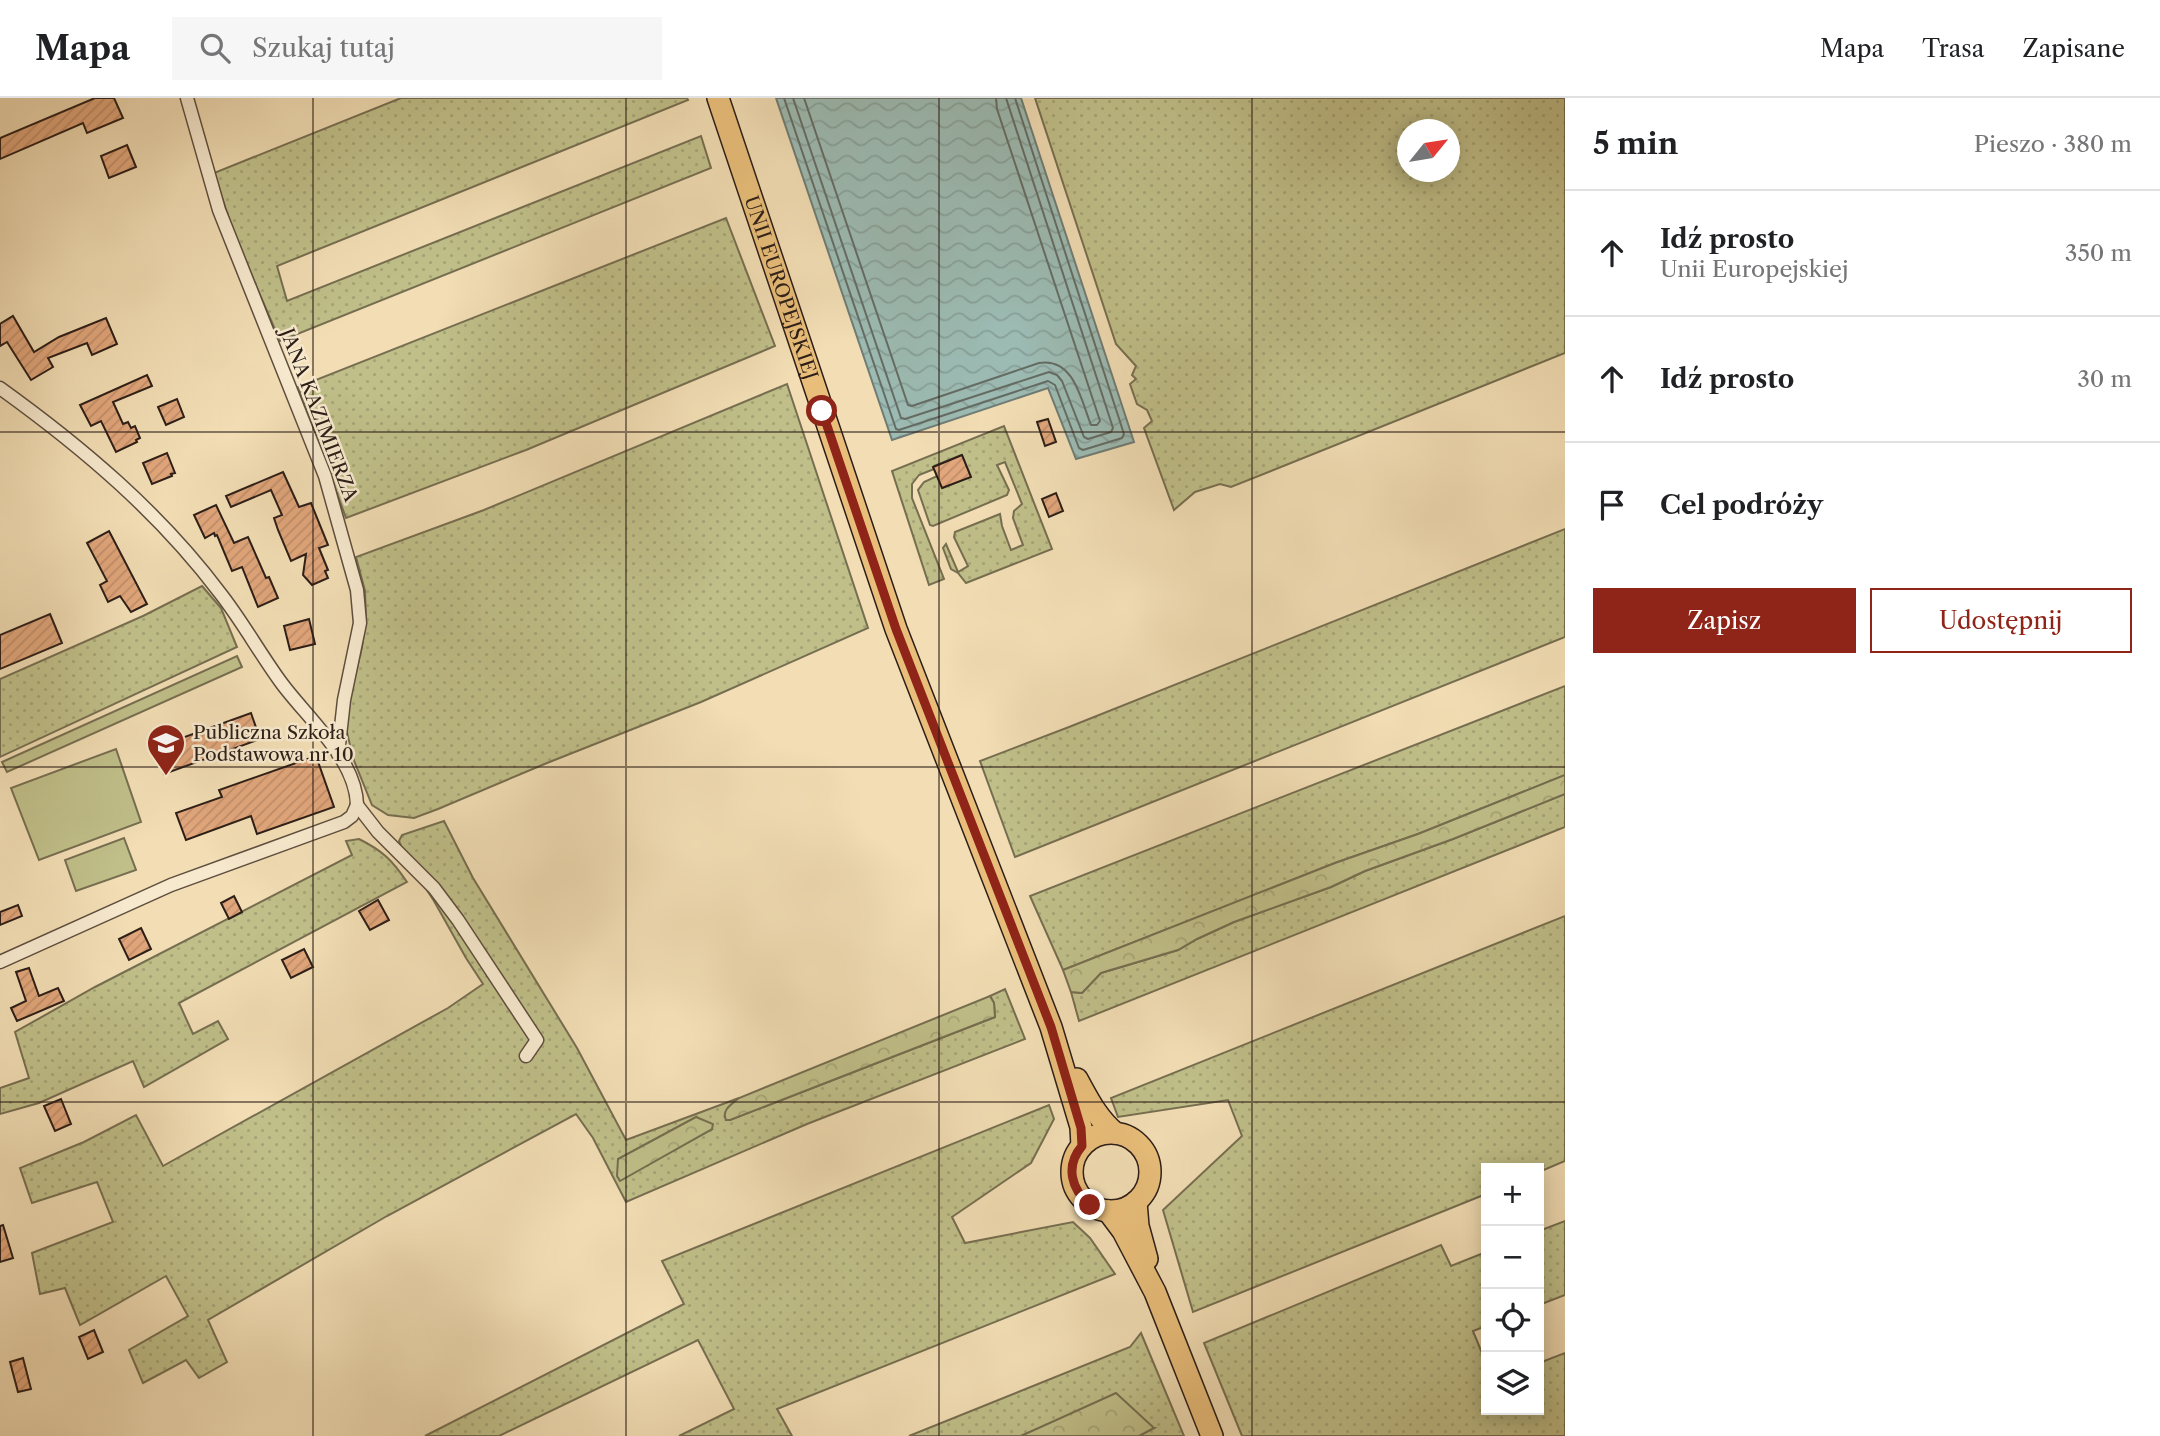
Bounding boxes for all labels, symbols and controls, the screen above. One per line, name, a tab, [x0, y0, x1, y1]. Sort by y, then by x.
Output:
search box	[172, 17, 662, 80]
text: Mapa	[35, 28, 130, 69]
icon: search	[196, 29, 234, 67]
text: Szukaj tutaj	[252, 32, 395, 64]
text: Mapa	[1820, 34, 1884, 63]
text: Trasa	[1922, 34, 1984, 63]
text: Zapisane	[2022, 34, 2125, 63]
north arrow	[1397, 119, 1460, 182]
text: 5 min	[1593, 125, 1678, 162]
text: Pieszo · 380 m	[1974, 130, 2132, 158]
street label: UNII EUROPEJSKIEJ	[740, 193, 823, 383]
text: Idź prosto	[1660, 223, 1794, 255]
icon: ahead	[1593, 234, 1631, 272]
text: 350 m	[2065, 239, 2132, 267]
text: Unii Europejskiej	[1660, 255, 1849, 283]
street label: JANA KAZIMIERZA	[274, 322, 363, 506]
icon: ahead	[1593, 360, 1631, 398]
text: Idź prosto	[1660, 363, 1794, 395]
text: 30 m	[2077, 365, 2132, 393]
route start	[806, 395, 837, 426]
icon: arrive	[1593, 486, 1631, 524]
text: Cel podróży	[1660, 489, 1823, 521]
button: Zapisz	[1593, 588, 1856, 653]
button: Udostępnij	[1870, 588, 2132, 653]
place label: Publiczna Szkoła Podstawowa nr 10	[193, 721, 354, 766]
school or university icon: Publiczna Szkoła Podstawowa nr 10	[145, 722, 187, 777]
map controls	[1481, 1163, 1544, 1415]
button: +	[1481, 1163, 1544, 1226]
route end	[1074, 1189, 1105, 1220]
button: −	[1481, 1226, 1544, 1289]
button: locate	[1481, 1289, 1544, 1352]
button: layers	[1481, 1352, 1544, 1415]

